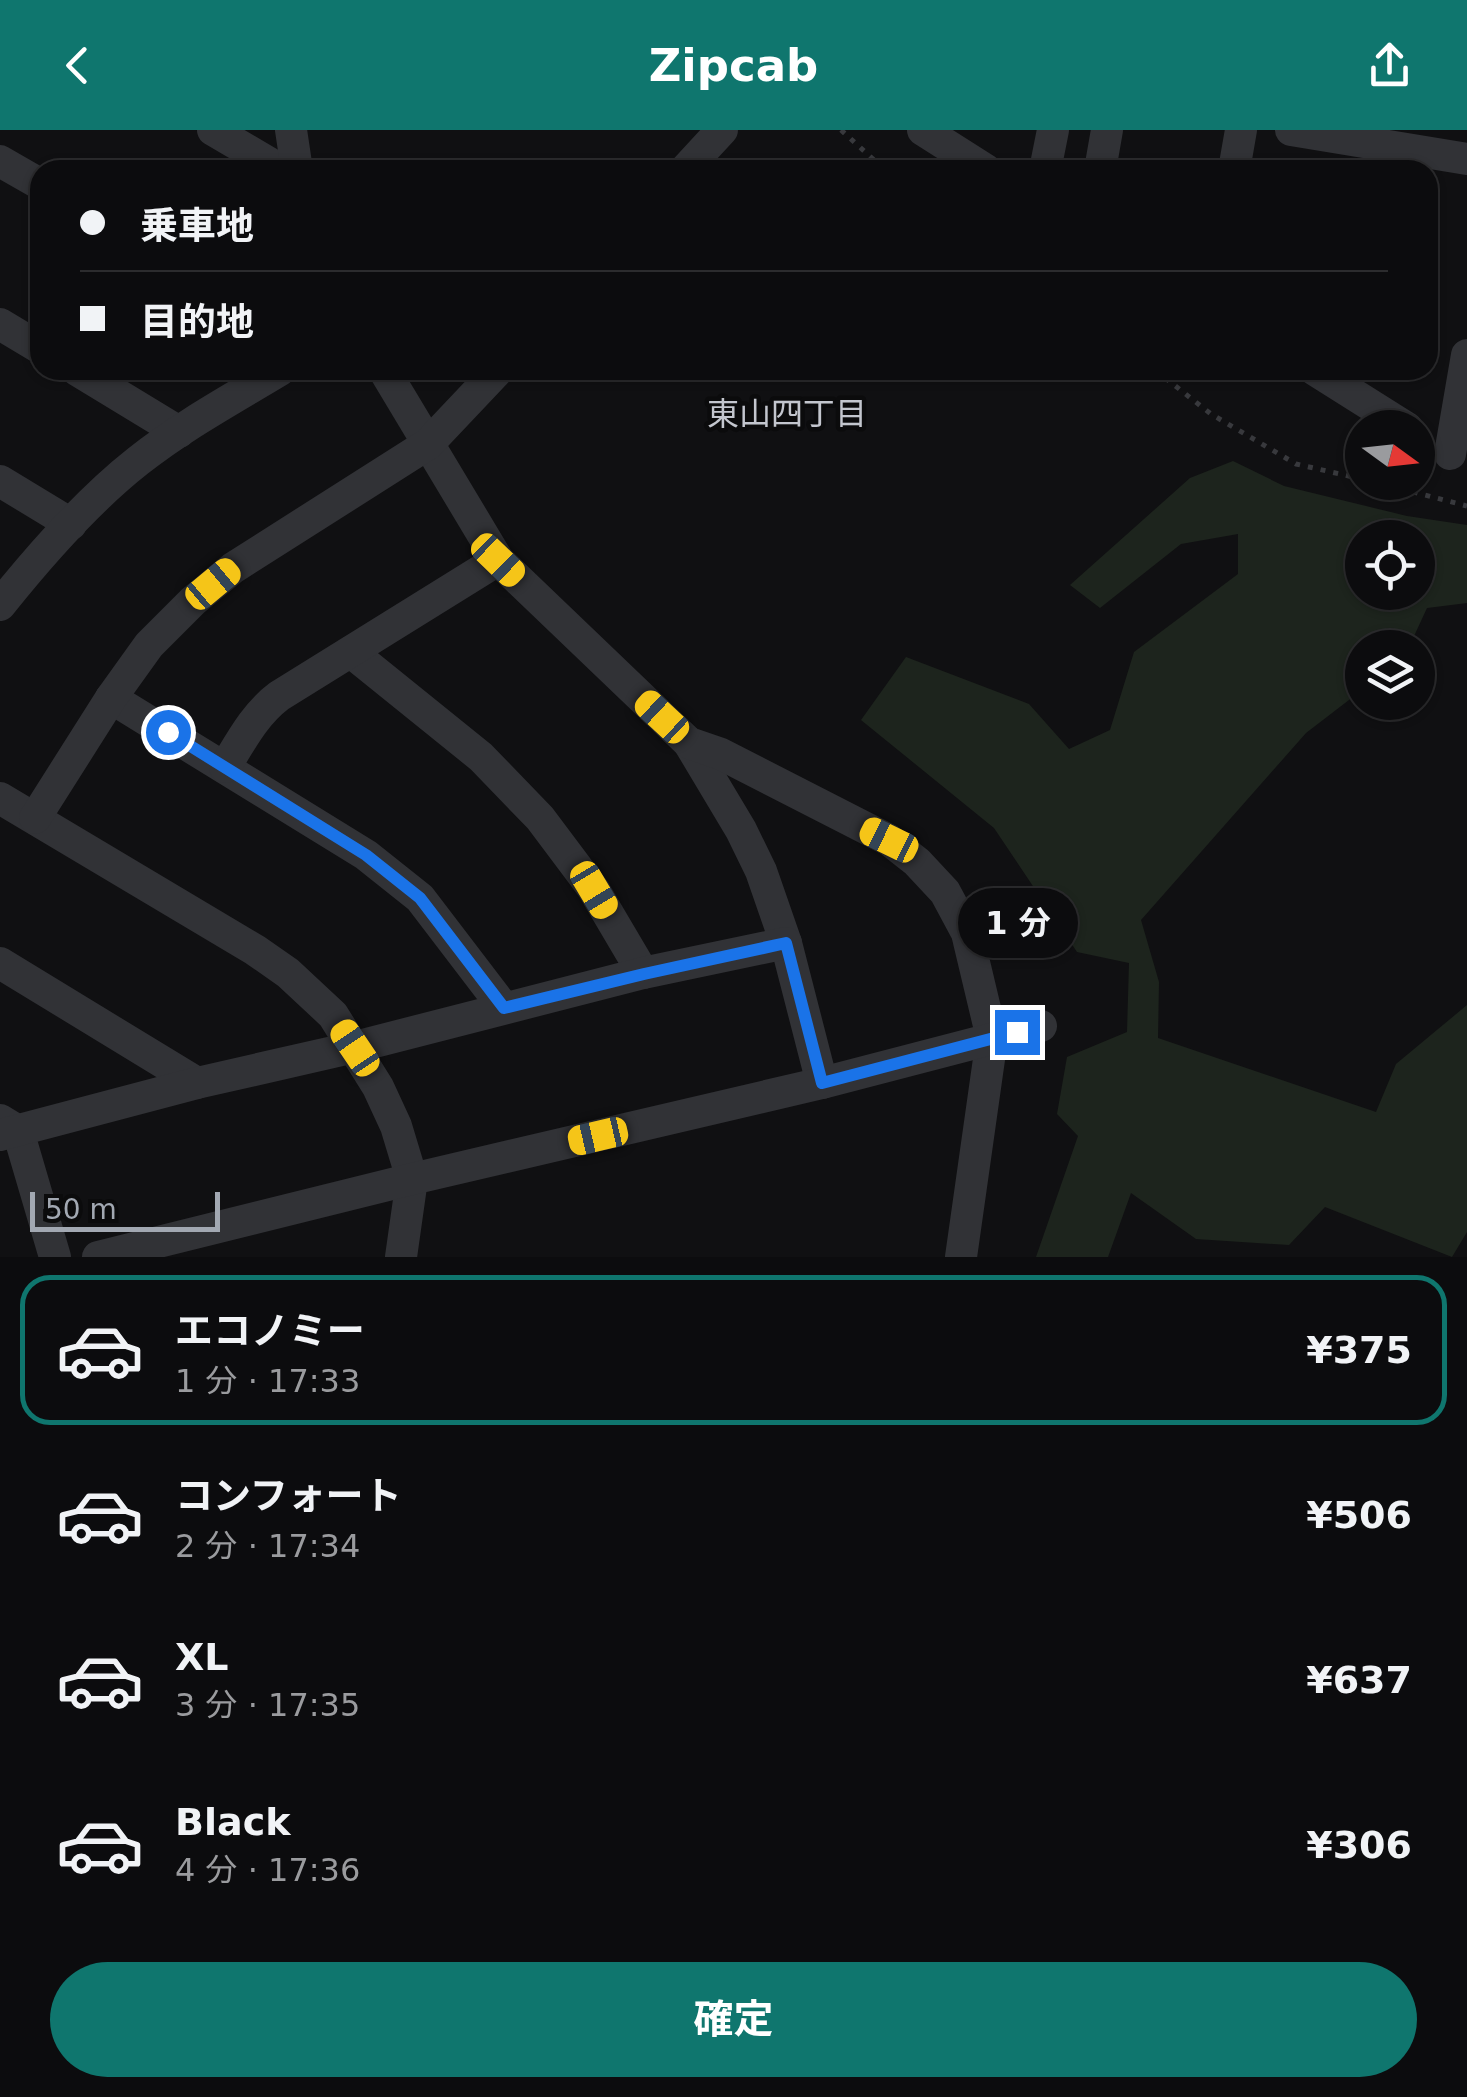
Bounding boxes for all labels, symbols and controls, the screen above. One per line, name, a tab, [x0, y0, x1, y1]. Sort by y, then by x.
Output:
icon: back	[50, 38, 105, 93]
icon: share	[1362, 38, 1417, 93]
text: Zipcab	[649, 39, 818, 92]
text: 乗車地	[140, 204, 254, 248]
text: 目的地	[140, 300, 254, 344]
district label: 東山四丁目	[707, 395, 867, 433]
north arrow	[1345, 410, 1435, 500]
map controls	[1345, 410, 1435, 720]
button: locate	[1345, 520, 1435, 610]
car	[466, 528, 530, 592]
car	[180, 553, 246, 615]
button: layers	[1345, 630, 1435, 720]
car	[630, 686, 694, 748]
route start	[146, 710, 191, 755]
car	[855, 813, 923, 867]
car	[566, 857, 622, 923]
callout: 1 分	[957, 887, 1077, 957]
text: 1 分	[985, 904, 1051, 942]
route end	[995, 1010, 1040, 1055]
car	[326, 1015, 384, 1081]
car	[565, 1115, 631, 1157]
scale bar	[30, 1187, 220, 1232]
text: 50 m	[45, 1193, 117, 1226]
icon: car	[55, 1305, 145, 1395]
text: エコノミー	[175, 1309, 365, 1353]
text: ¥375	[1306, 1328, 1412, 1372]
text: 1 分 · 17:33	[175, 1362, 360, 1400]
icon: car	[55, 1470, 145, 1560]
text: コンフォート	[175, 1474, 402, 1518]
text: ¥506	[1306, 1493, 1412, 1537]
text: 2 分 · 17:34	[175, 1527, 360, 1565]
icon: car	[55, 1635, 145, 1725]
text: XL	[175, 1635, 229, 1679]
text: ¥637	[1306, 1658, 1412, 1702]
text: 3 分 · 17:35	[175, 1686, 360, 1724]
icon: car	[55, 1800, 145, 1890]
text: Black	[175, 1800, 290, 1844]
text: ¥306	[1306, 1823, 1412, 1867]
text: 4 分 · 17:36	[175, 1851, 360, 1889]
button: 確定	[50, 1962, 1417, 2077]

